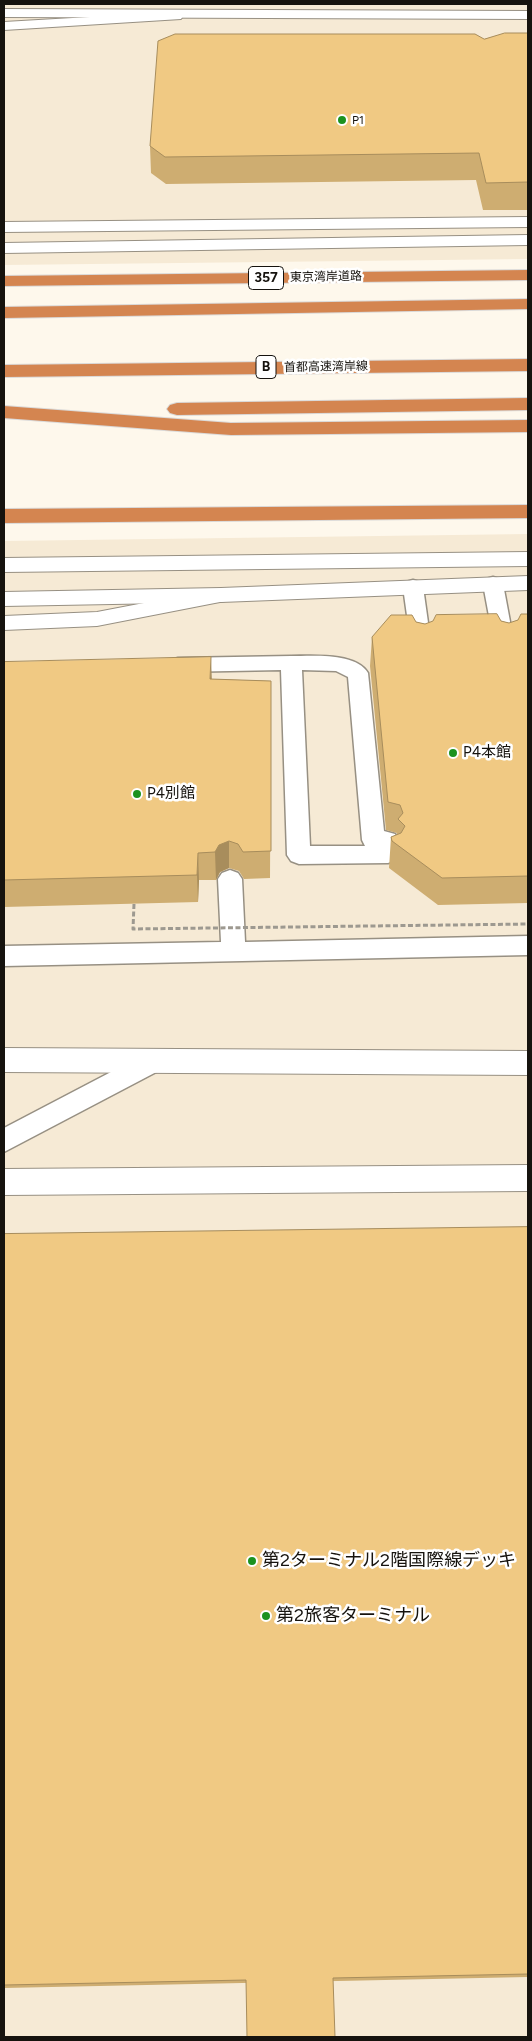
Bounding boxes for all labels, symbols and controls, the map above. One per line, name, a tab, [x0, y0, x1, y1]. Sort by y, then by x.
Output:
place label: P1	[352, 113, 364, 127]
marker: P1	[336, 114, 348, 126]
road number: 357	[248, 266, 284, 290]
street label: 東京湾岸道路	[290, 269, 362, 285]
road number: B	[256, 356, 276, 378]
street label: 首都高速湾岸線	[284, 359, 368, 375]
place label: P4本館	[463, 744, 511, 762]
marker: P4本館	[447, 747, 459, 759]
place label: P4別館	[147, 785, 195, 803]
marker: P4別館	[131, 788, 143, 800]
place label: 第2ターミナル2階国際線デッキ	[262, 1550, 516, 1572]
marker: 第2ターミナル2階国際線デッキ	[246, 1555, 258, 1567]
place label: 第2旅客ターミナル	[276, 1605, 430, 1627]
marker: 第2旅客ターミナル	[260, 1610, 272, 1622]

